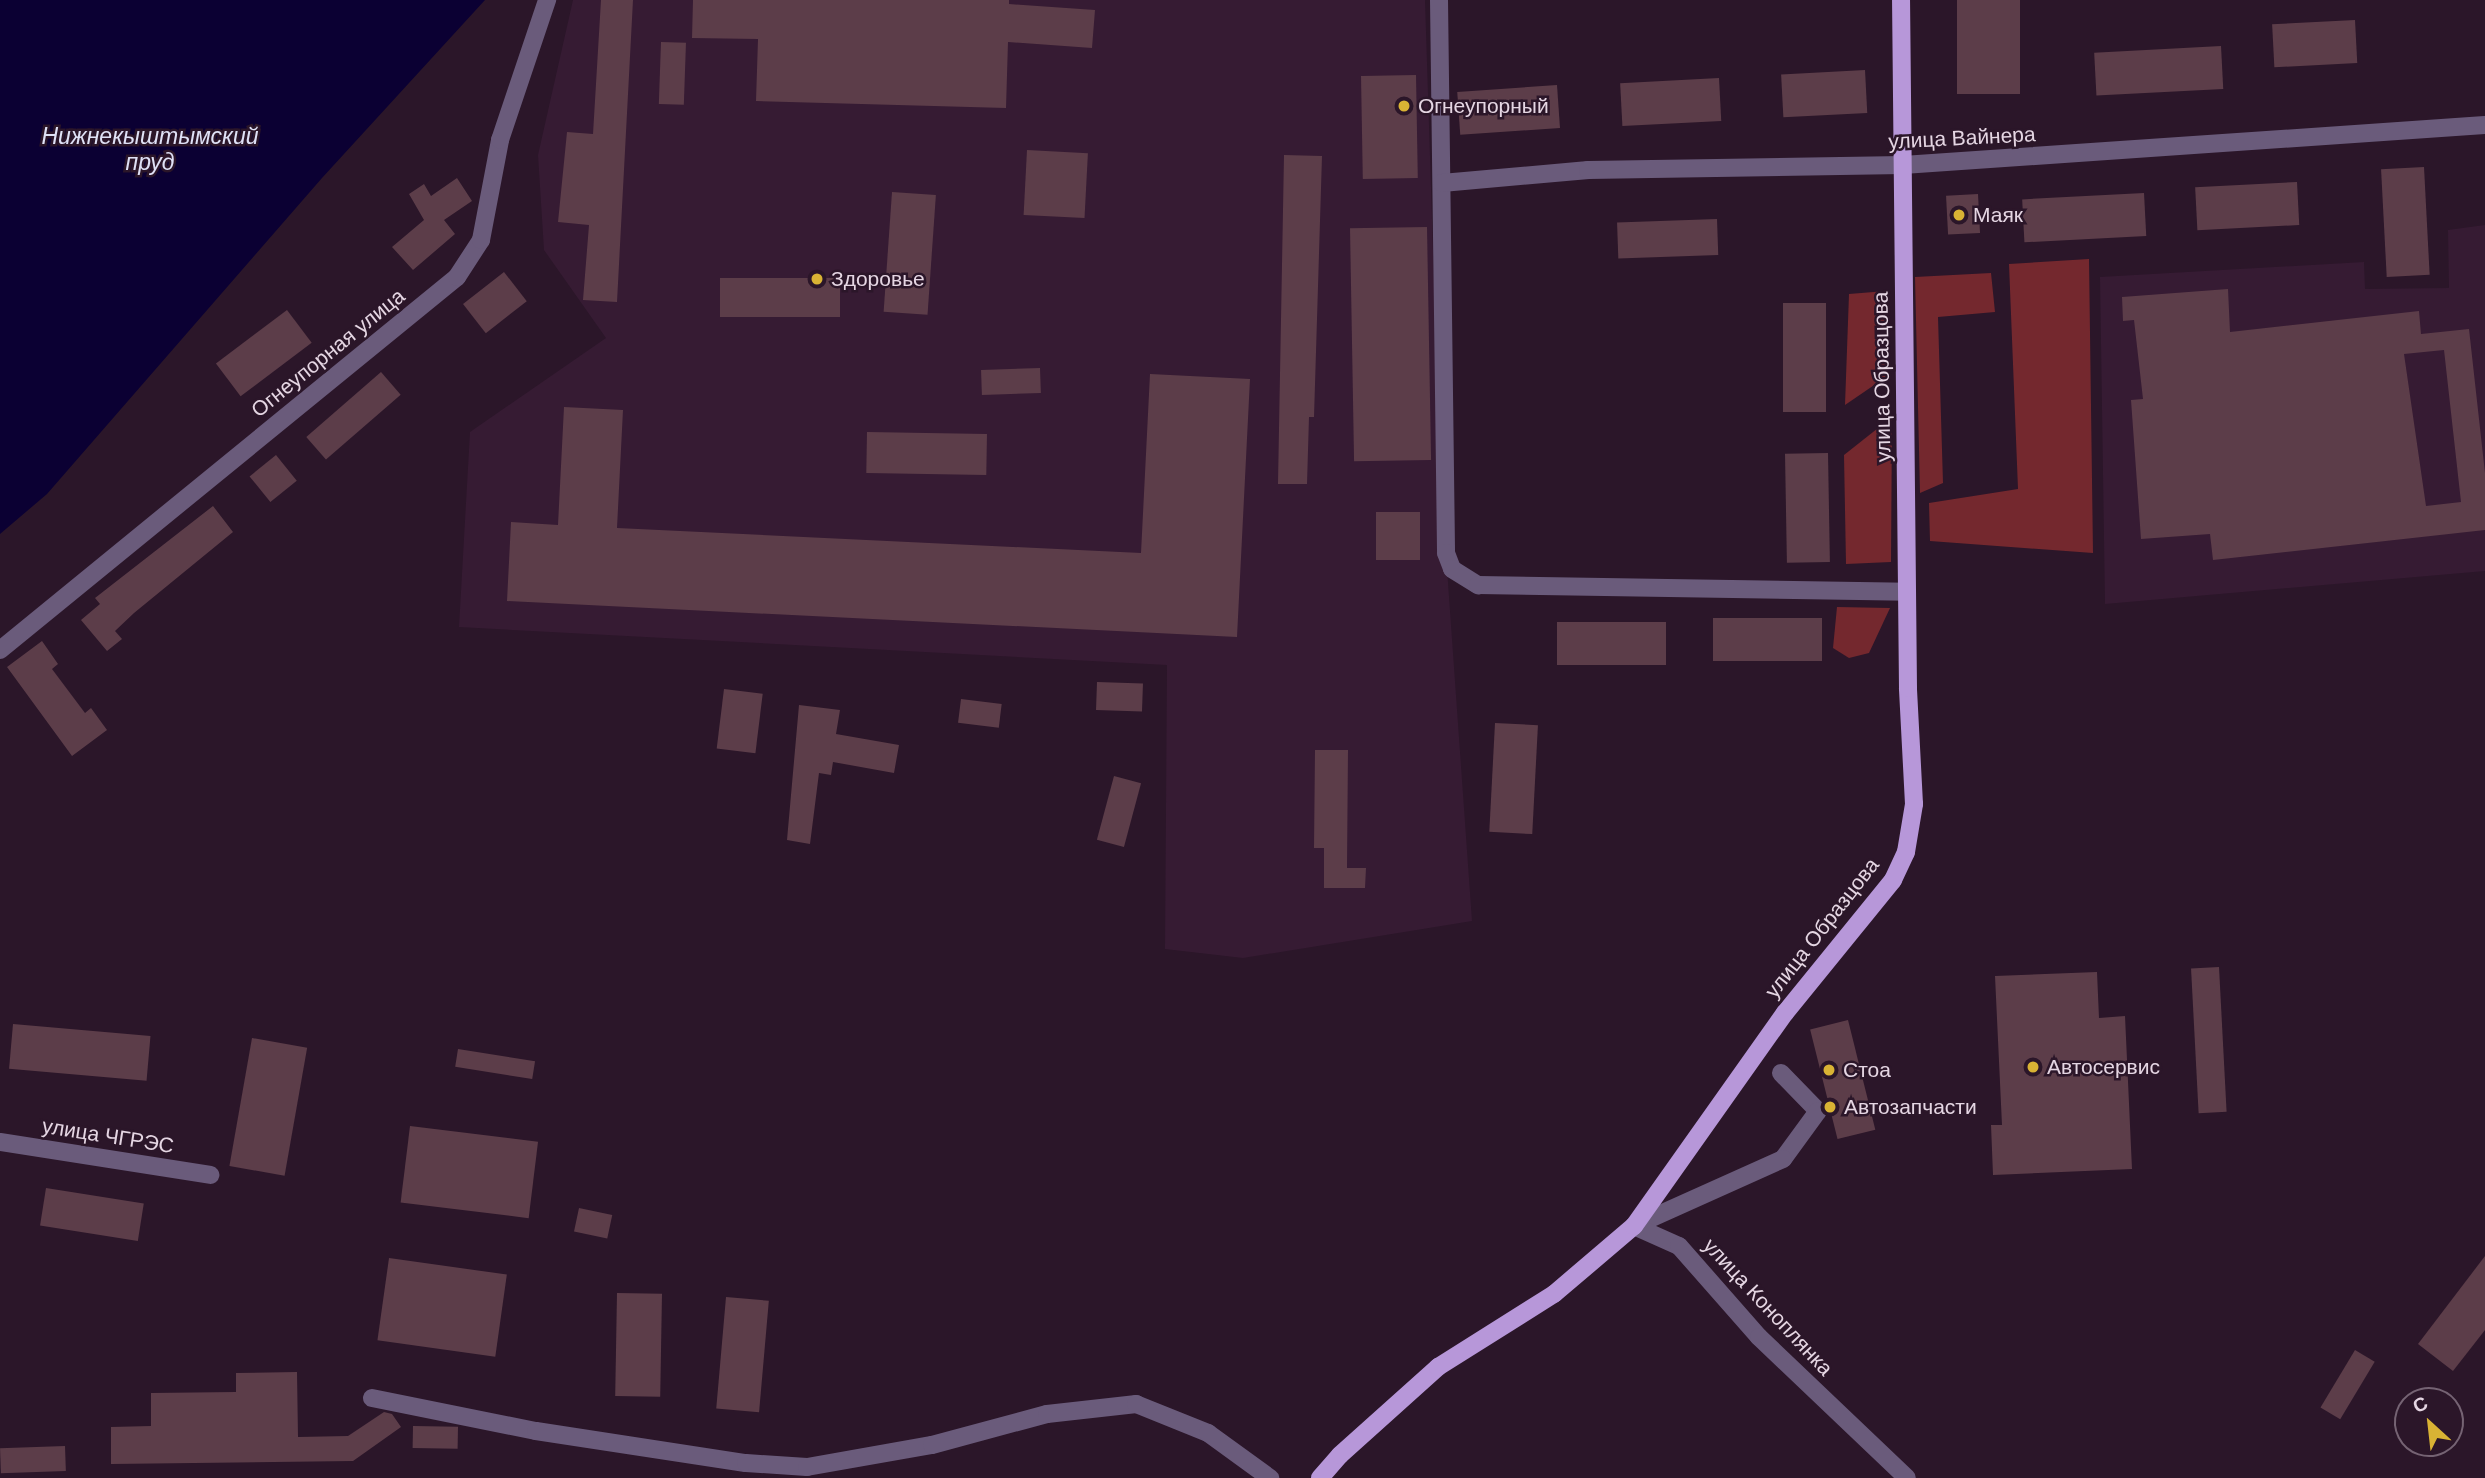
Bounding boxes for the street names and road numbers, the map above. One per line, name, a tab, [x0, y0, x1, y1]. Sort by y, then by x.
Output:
street label: улица Вайнера	[1888, 122, 2036, 154]
street label: Огнеупорная улица	[246, 283, 410, 423]
street label: улица Образцова	[1868, 292, 1896, 462]
street label: улица Образцова	[1760, 853, 1884, 1003]
street label: улица ЧГРЭС	[40, 1113, 176, 1159]
street label: улица Коноплянка	[1698, 1233, 1838, 1381]

